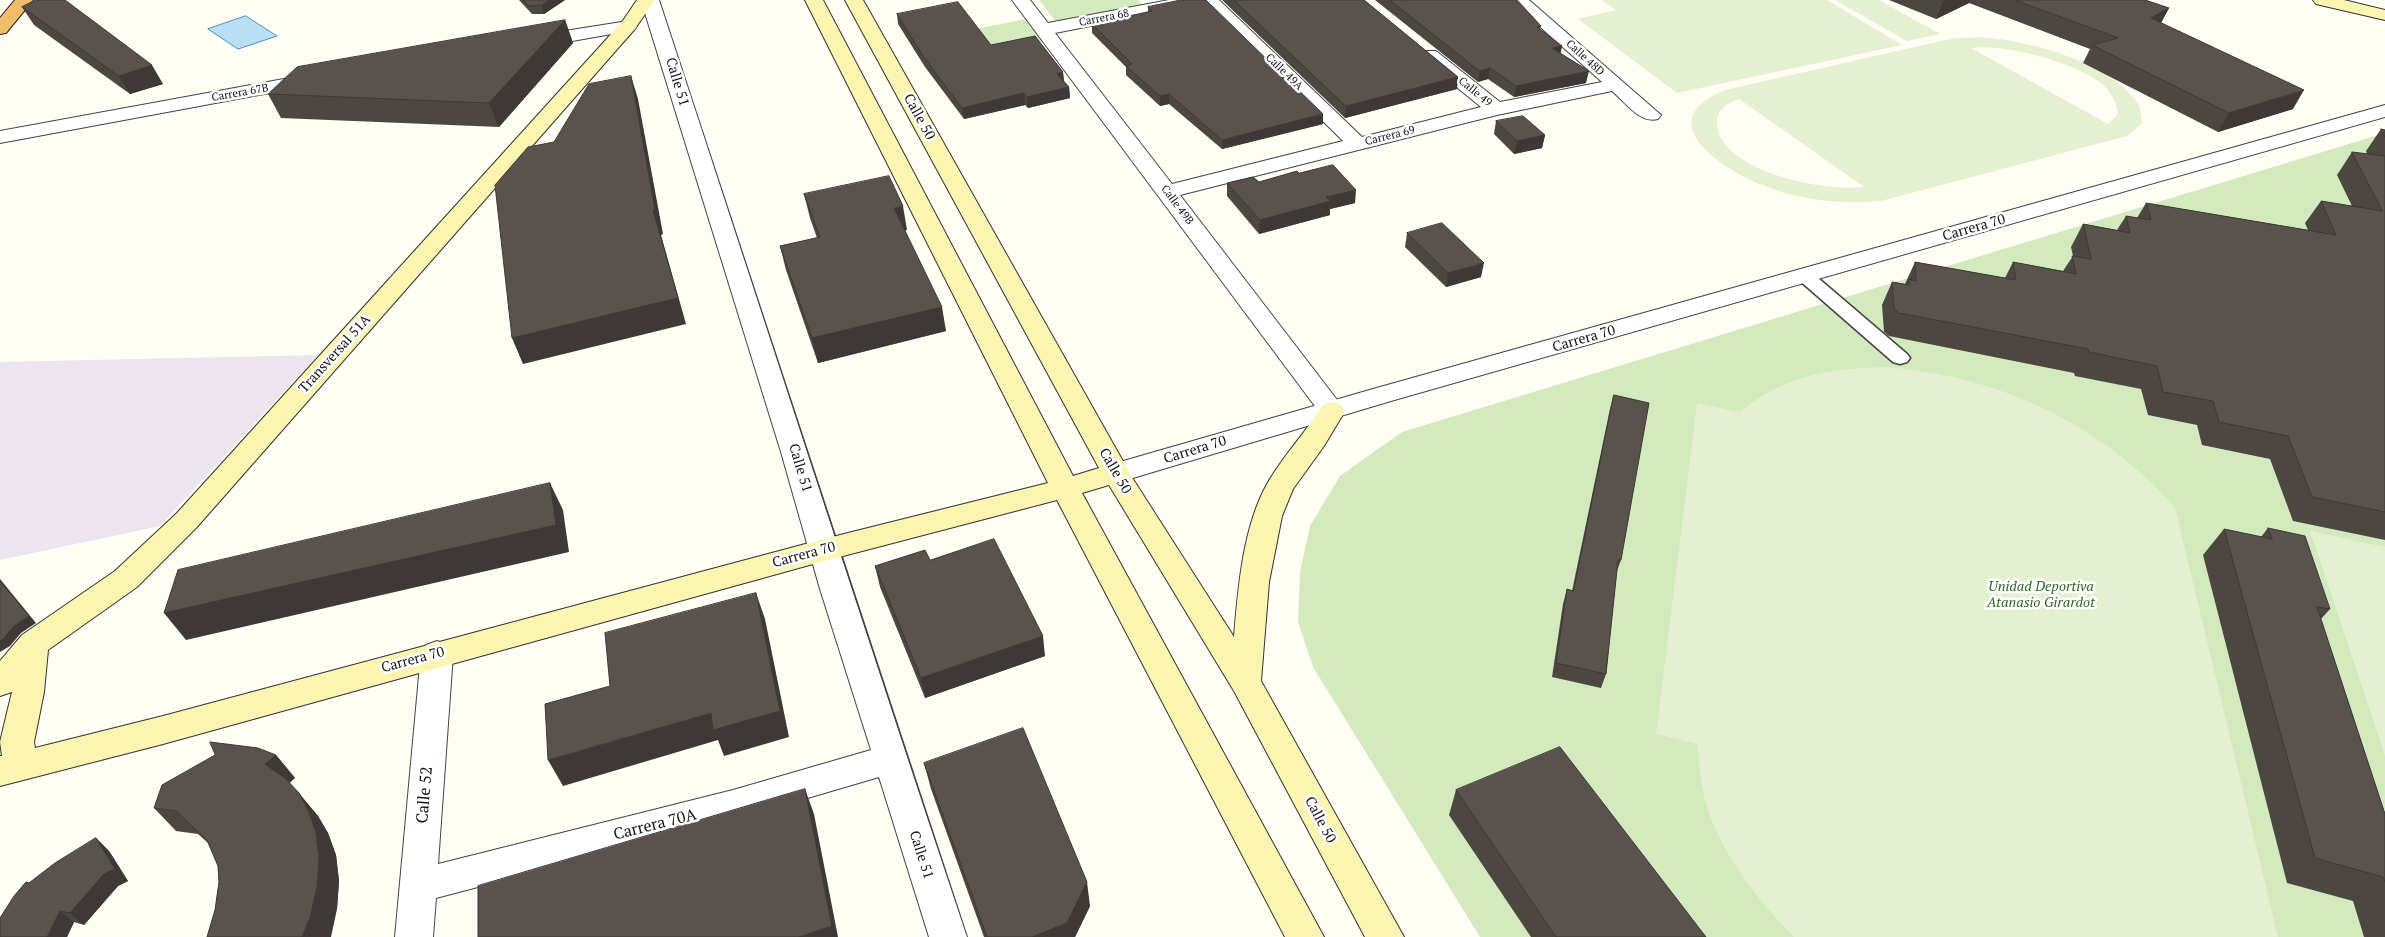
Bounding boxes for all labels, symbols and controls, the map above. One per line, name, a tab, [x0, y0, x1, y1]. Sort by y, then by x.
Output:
street label: Carrera 68	[1078, 7, 1130, 29]
street label: Calle 48D	[1563, 37, 1607, 79]
street label: Calle 49A	[1263, 51, 1305, 93]
street label: Calle 51	[662, 56, 692, 108]
street label: Calle 49	[1456, 75, 1494, 109]
street label: Carrera 67B	[211, 82, 269, 104]
street label: Calle 50	[900, 91, 938, 143]
street label: Carrera 69	[1364, 123, 1416, 149]
street label: Calle 49B	[1158, 183, 1196, 227]
street label: Carrera 70	[1941, 211, 2007, 245]
street label: Transversal 51A	[295, 311, 375, 397]
street label: Carrera 70	[1551, 322, 1617, 356]
street label: Carrera 70	[1162, 433, 1228, 467]
street label: Calle 51	[785, 442, 815, 494]
street label: Calle 50	[1095, 445, 1135, 497]
street label: Carrera 70	[771, 539, 837, 571]
park label: Unidad Deportiva Atanasio Girardot	[1987, 579, 2095, 612]
street label: Carrera 70	[380, 644, 446, 676]
street label: Calle 52	[413, 766, 437, 824]
street label: Calle 50	[1301, 794, 1339, 846]
street label: Carrera 70A	[612, 805, 698, 845]
street label: Calle 51	[905, 829, 937, 881]

